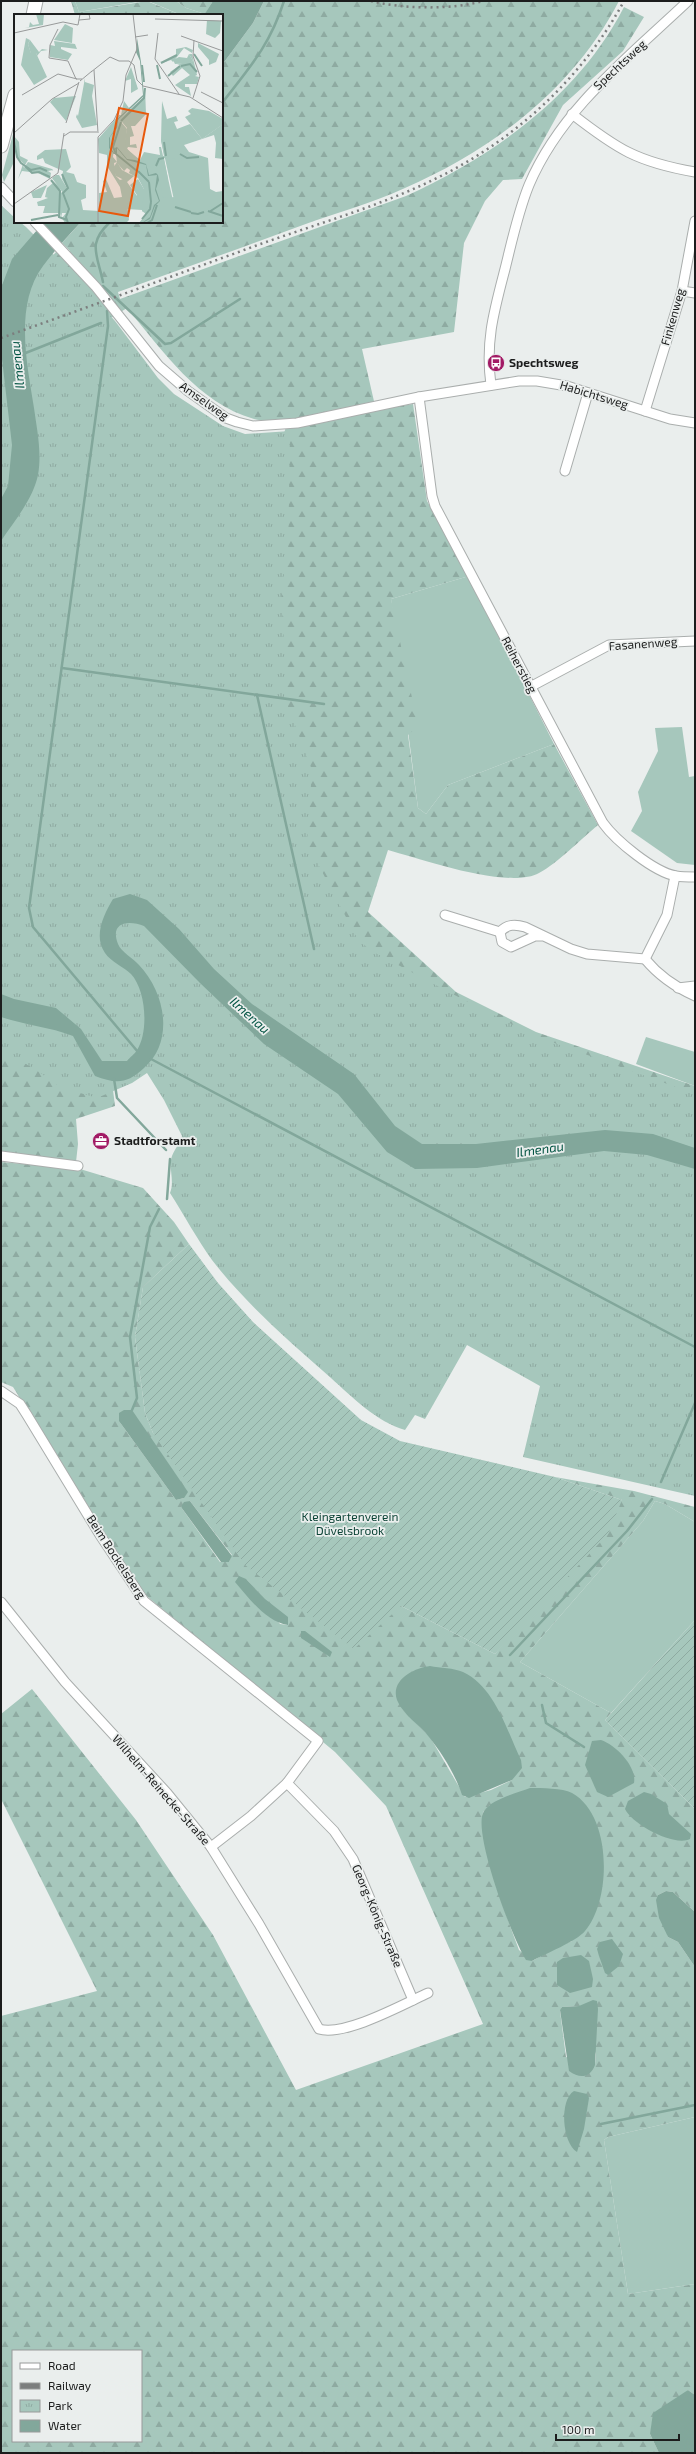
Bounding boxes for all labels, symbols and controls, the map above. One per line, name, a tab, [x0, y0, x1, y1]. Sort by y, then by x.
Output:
inset map	[14, 14, 223, 223]
street label: Spechtsweg	[590, 36, 649, 92]
street label: Finkenweg	[657, 286, 687, 347]
water label: Ilmenau	[7, 340, 27, 390]
bus stop icon: Spechtsweg	[486, 353, 506, 373]
place label: Spechtsweg	[509, 355, 579, 369]
street label: Habichtsweg	[558, 377, 631, 411]
street label: Amselweg	[177, 378, 232, 422]
street label: Reiherstieg	[499, 634, 541, 695]
street label: Fasanenweg	[608, 634, 678, 652]
water label: Ilmenau	[227, 993, 273, 1037]
office icon: Stadtforstamt	[91, 1131, 111, 1151]
place label: Stadtforstamt	[114, 1133, 196, 1147]
water label: Ilmenau	[515, 1138, 565, 1160]
park label: Kleingartenverein Düvelsbrook	[302, 1509, 398, 1537]
street label: Beim Bockelsberg	[85, 1512, 149, 1601]
street label: Wilhelm-Reinecke-Straße	[110, 1731, 214, 1847]
street label: Georg-König-Straße	[350, 1862, 406, 1969]
legend	[12, 2350, 142, 2442]
text: Road	[48, 2358, 76, 2372]
text: Railway	[48, 2378, 92, 2392]
text: Park	[48, 2398, 73, 2412]
scale bar	[556, 2416, 679, 2442]
text: Water	[48, 2418, 82, 2432]
text: 100 m	[562, 2422, 594, 2436]

